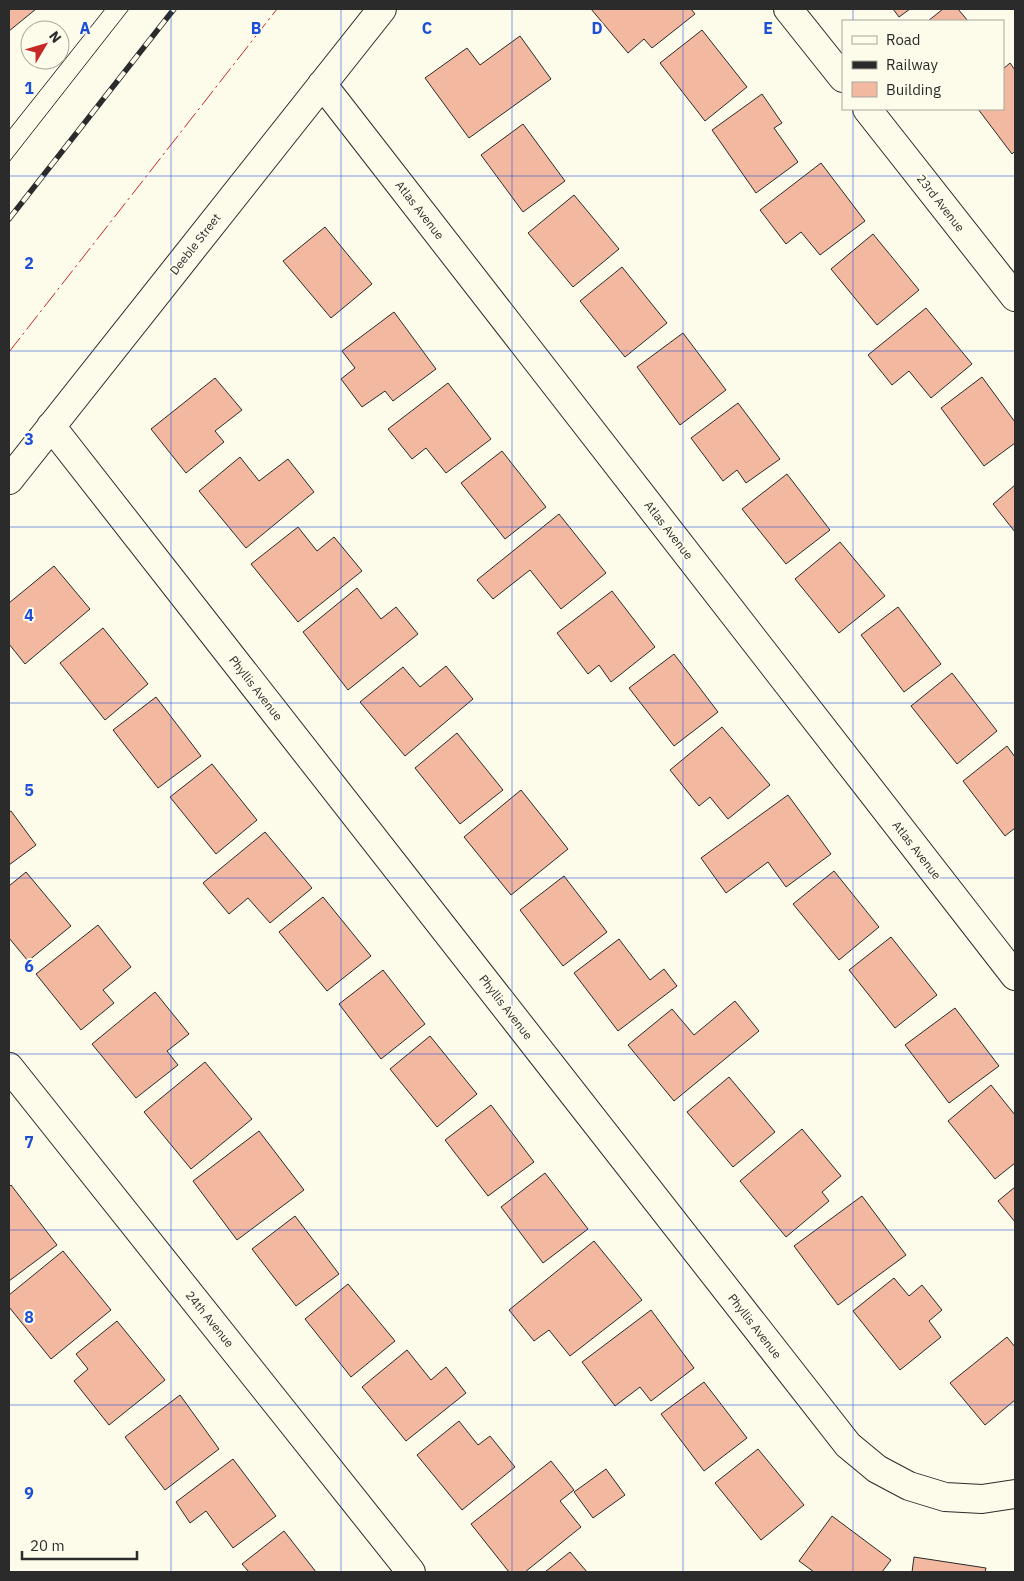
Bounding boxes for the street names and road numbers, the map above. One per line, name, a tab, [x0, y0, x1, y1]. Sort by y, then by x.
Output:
street label: 23rd Avenue	[914, 171, 968, 235]
street label: Atlas Avenue	[392, 178, 448, 243]
street label: Deeble Street	[166, 210, 224, 278]
street label: Atlas Avenue	[641, 498, 697, 563]
street label: Phyllis Avenue	[226, 653, 286, 724]
street label: Atlas Avenue	[889, 818, 945, 883]
street label: Phyllis Avenue	[476, 972, 536, 1043]
street label: 24th Avenue	[183, 1288, 238, 1351]
street label: Phyllis Avenue	[725, 1291, 785, 1362]

